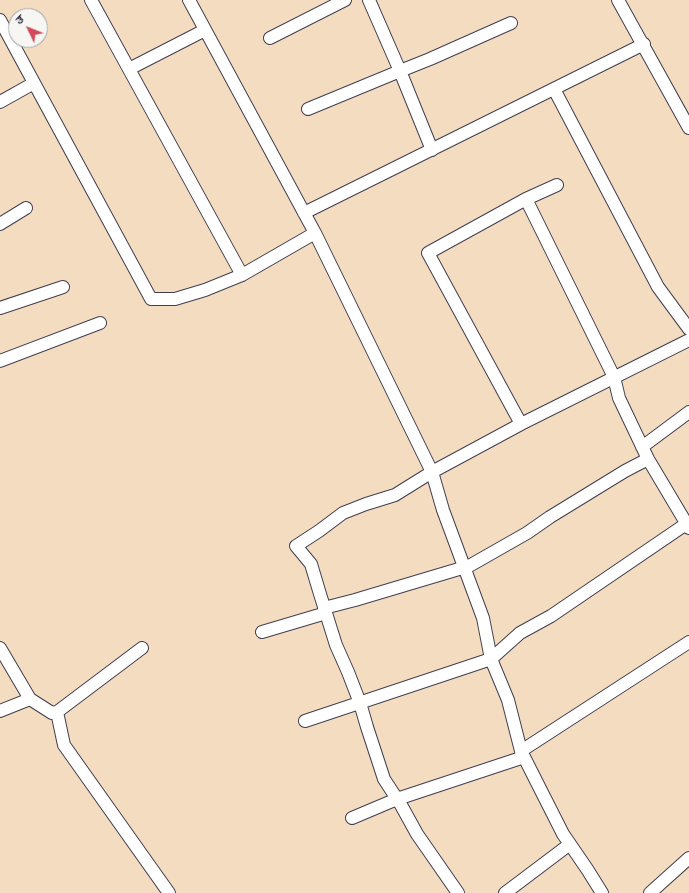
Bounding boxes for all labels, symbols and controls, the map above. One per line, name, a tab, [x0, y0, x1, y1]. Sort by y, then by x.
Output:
north arrow	[8, 8, 48, 48]
text: उ	[11, 12, 29, 29]

